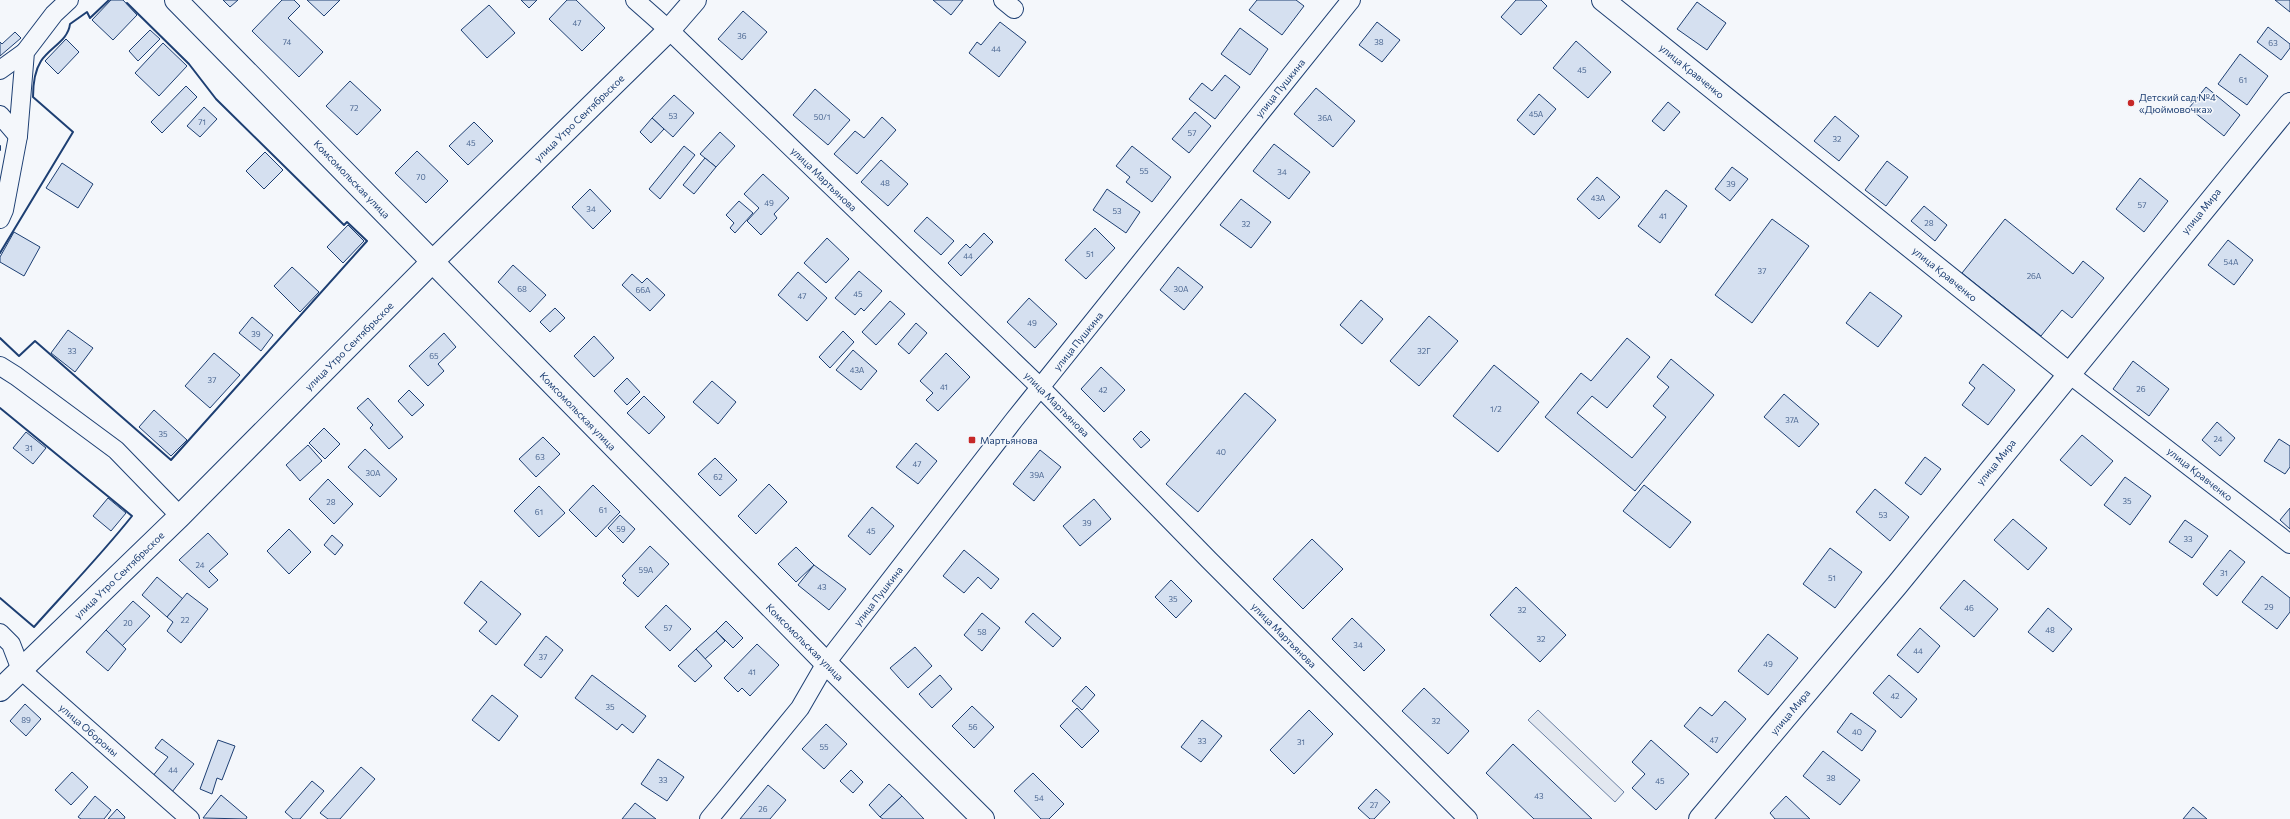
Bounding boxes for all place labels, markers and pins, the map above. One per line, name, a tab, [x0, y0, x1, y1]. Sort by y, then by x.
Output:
place label: Детский сад №4 «Дюймовочка»	[2139, 91, 2216, 115]
marker: Детский сад №4 «Дюймовочка»	[2126, 98, 2136, 108]
place label: Мартьянова	[980, 434, 1038, 446]
marker: Мартьянова	[967, 435, 977, 445]

